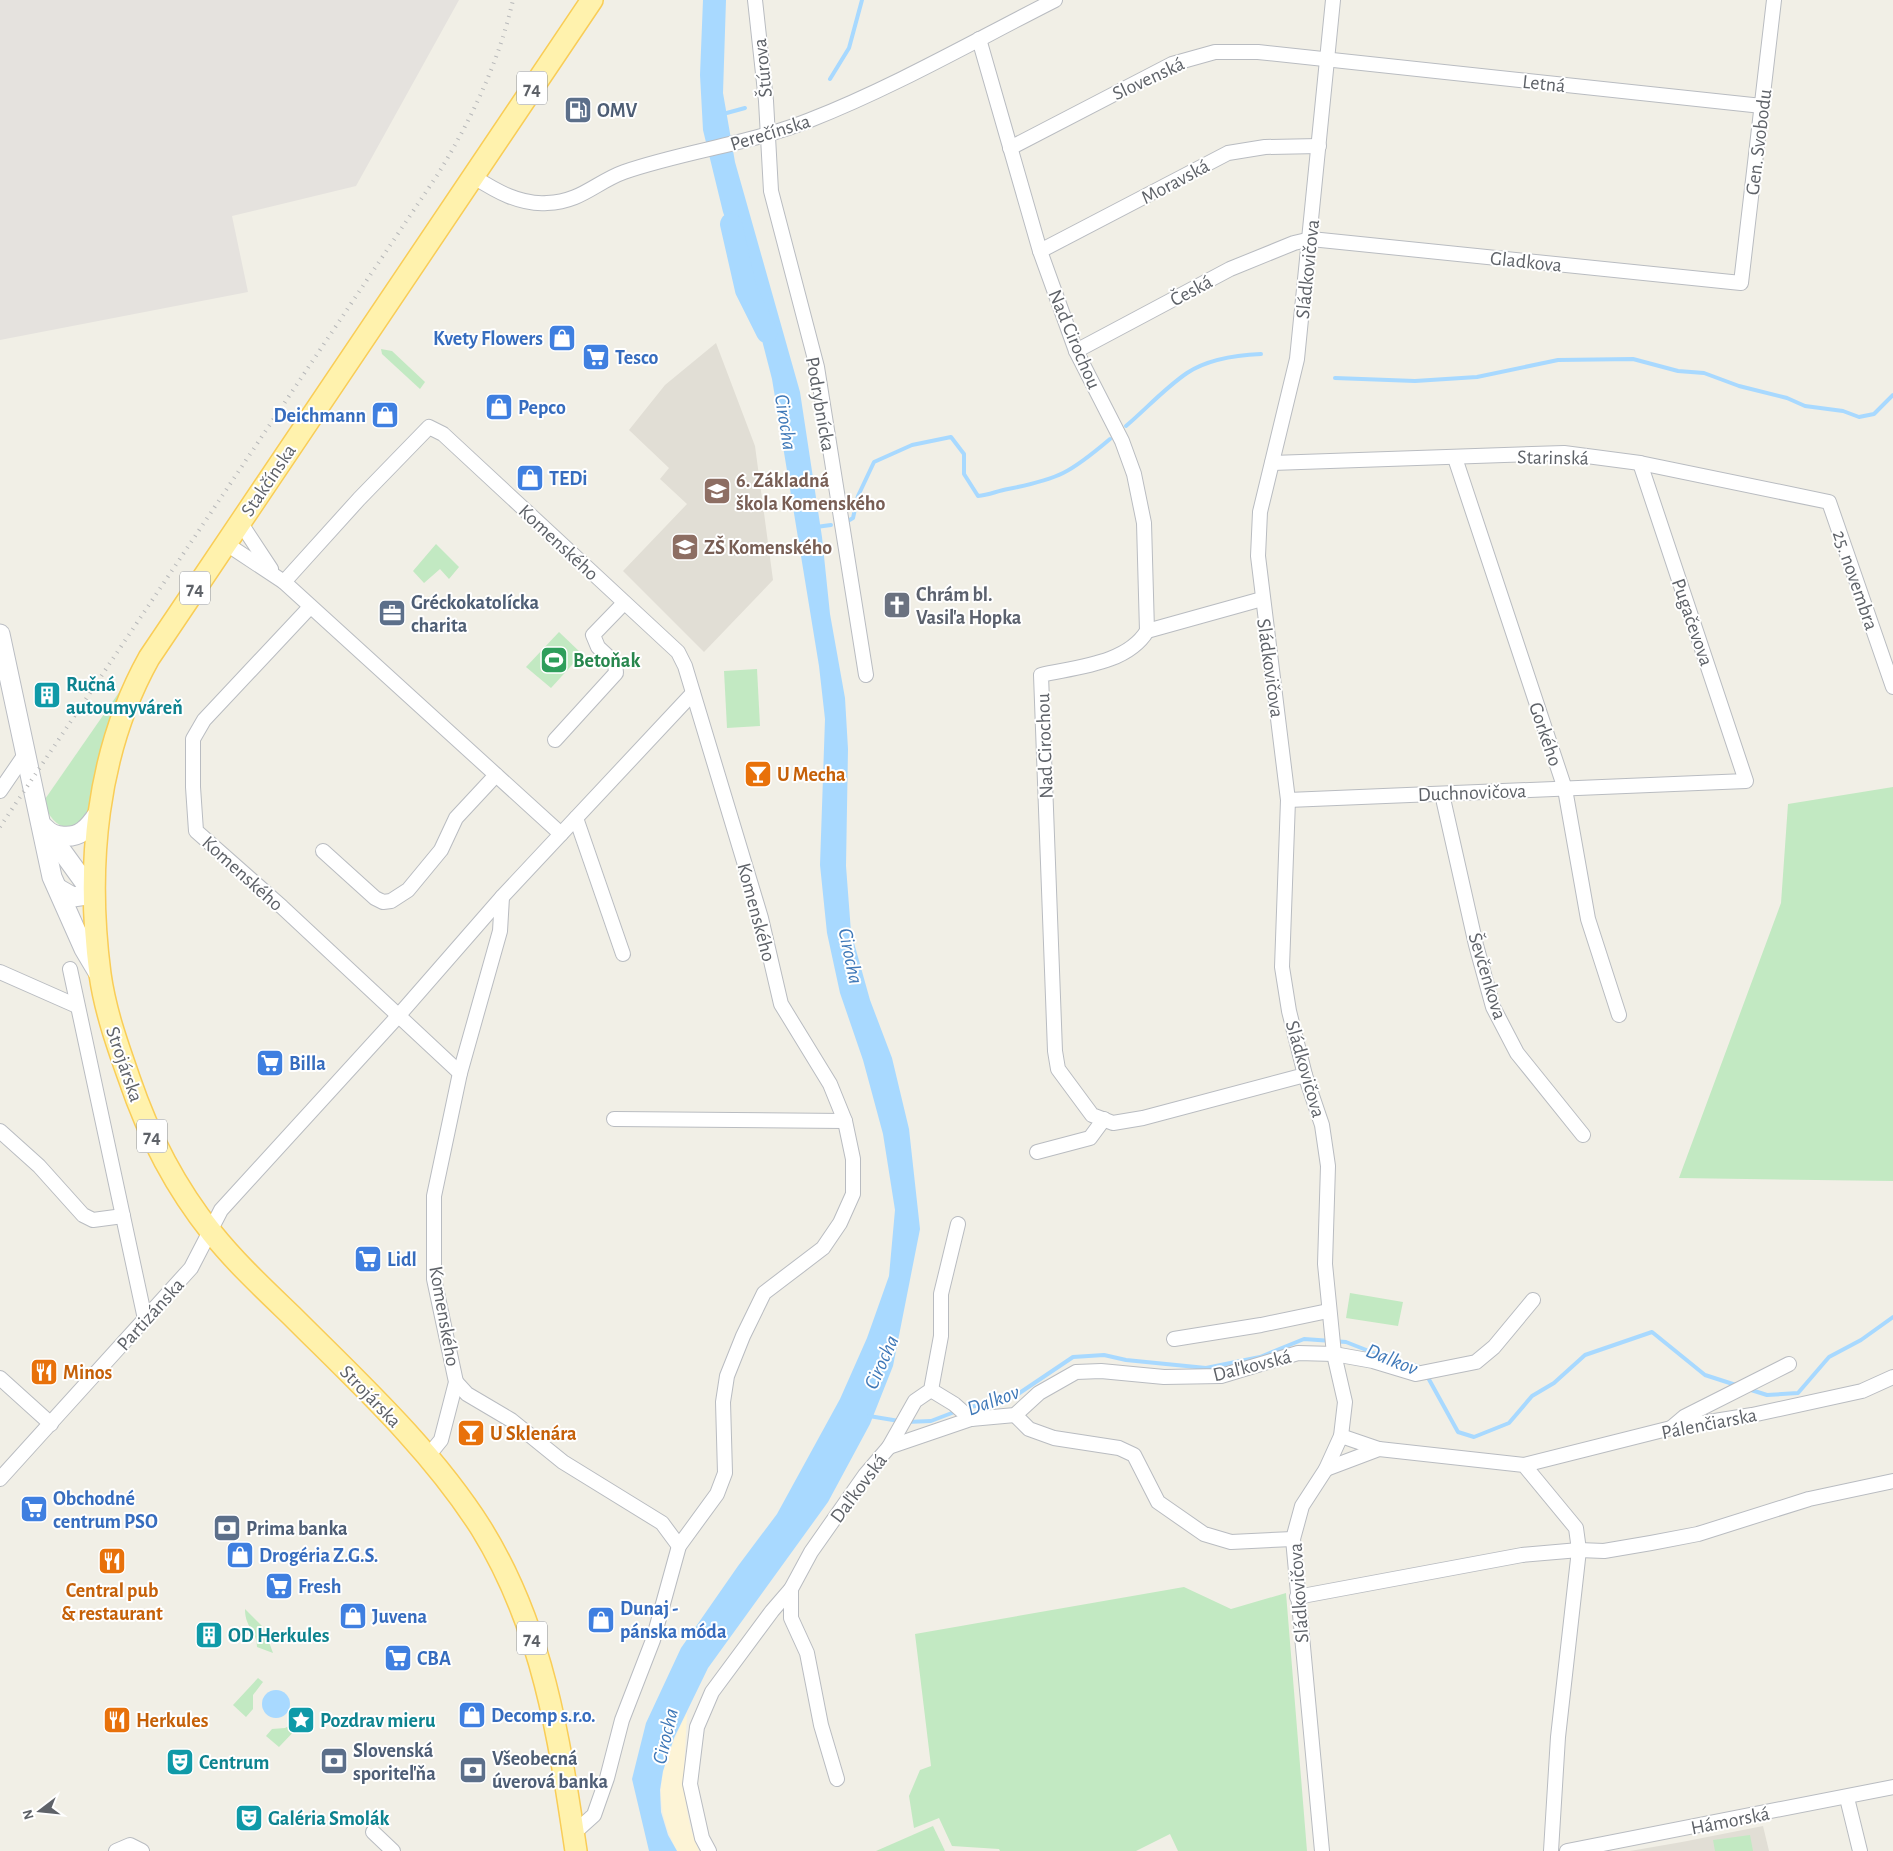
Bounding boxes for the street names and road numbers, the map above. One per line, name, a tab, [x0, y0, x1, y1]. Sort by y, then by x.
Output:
street label: Štúrova	[749, 37, 776, 98]
street label: Slovenská	[1109, 54, 1187, 104]
road number: 74	[517, 72, 547, 105]
street label: Letná	[1521, 72, 1566, 96]
street label: Gen. Svobodu	[1743, 88, 1775, 196]
street label: Perečínska	[728, 111, 813, 155]
street label: Moravská	[1138, 156, 1213, 208]
street label: Sládkovičova	[1293, 218, 1323, 320]
street label: Gladkova	[1489, 248, 1563, 276]
street label: Česká	[1167, 271, 1216, 310]
street label: Nad Cirochou	[1044, 287, 1104, 392]
street label: Podrybnícka	[802, 355, 838, 453]
street label: Stakčínska	[238, 441, 300, 520]
street label: Starinská	[1517, 447, 1589, 469]
street label: Komenského	[514, 501, 602, 585]
street label: 25. novembra	[1829, 528, 1881, 633]
road number: 74	[180, 572, 210, 604]
street label: Pugačevova	[1668, 576, 1716, 669]
street label: Sládkovičova	[1253, 617, 1287, 719]
street label: Nad Cirochou	[1033, 693, 1057, 799]
street label: Gorkého	[1525, 700, 1565, 769]
street label: Duchnovičova	[1417, 781, 1527, 805]
street label: Komenského	[198, 832, 287, 915]
street label: Komenského	[733, 861, 779, 964]
street label: Ševčenkova	[1464, 930, 1511, 1022]
street label: Sládkovičova	[1282, 1018, 1328, 1120]
street label: Strojárska	[102, 1024, 146, 1105]
road number: 74	[137, 1120, 167, 1152]
street label: Komenského	[425, 1265, 463, 1368]
street label: Partizánska	[113, 1275, 188, 1355]
street label: Daľkovská	[1211, 1347, 1294, 1385]
street label: Strojárska	[336, 1362, 405, 1432]
street label: Pálenčiarska	[1660, 1405, 1759, 1443]
street label: Daľkovská	[827, 1451, 891, 1527]
street label: Sládkovičova	[1286, 1542, 1312, 1644]
road number: 74	[517, 1622, 547, 1655]
street label: Hámorská	[1689, 1804, 1771, 1838]

